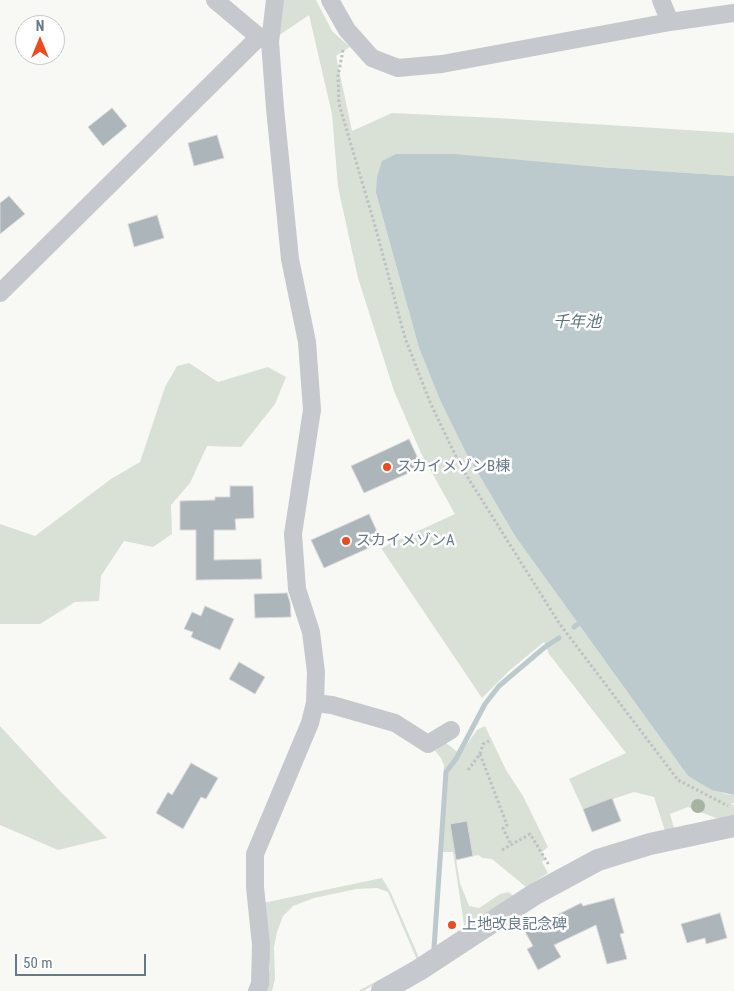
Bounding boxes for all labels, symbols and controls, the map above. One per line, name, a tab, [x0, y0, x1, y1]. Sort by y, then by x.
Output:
north arrow	[15, 15, 65, 65]
text: N	[36, 18, 44, 34]
water label: 千年池	[553, 313, 601, 333]
place label: スカイメゾンB棟	[397, 458, 510, 476]
marker: スカイメゾンB棟	[381, 461, 393, 473]
place label: スカイメゾンA	[356, 532, 455, 550]
marker: スカイメゾンA	[340, 535, 352, 547]
place label: 上地改良記念碑	[462, 916, 567, 934]
marker: 上地改良記念碑	[446, 919, 458, 931]
scale bar	[18, 944, 149, 976]
text: 50 m	[23, 954, 53, 972]

